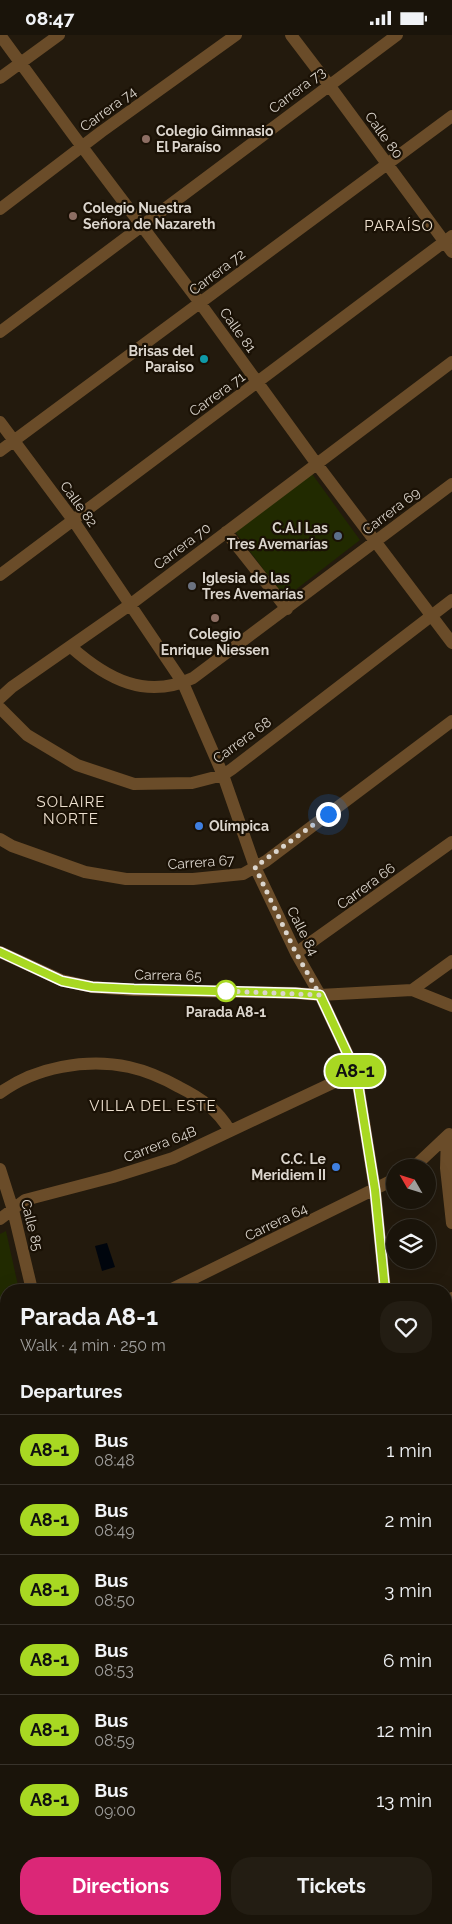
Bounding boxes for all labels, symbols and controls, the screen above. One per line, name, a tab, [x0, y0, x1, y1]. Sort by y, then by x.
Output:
text: 08:47	[25, 7, 74, 29]
street label: Carrera 73	[266, 64, 328, 116]
street label: Carrera 74	[77, 83, 140, 135]
street label: Calle 80	[362, 109, 406, 161]
place label: Colegio Gimnasio El Paraíso	[156, 123, 274, 155]
marker: Colegio Gimnasio El Paraíso	[140, 133, 152, 145]
place label: Colegio Nuestra Señora de Nazareth	[83, 200, 216, 232]
marker: Colegio Nuestra Señora de Nazareth	[67, 210, 79, 222]
district label: PARAÍSO	[364, 217, 434, 235]
street label: Carrera 72	[186, 246, 248, 298]
street label: Calle 81	[217, 305, 259, 355]
place label: Brisas del Paraiso	[128, 343, 195, 375]
marker: Brisas del Paraiso	[198, 353, 210, 365]
street label: Carrera 71	[186, 369, 248, 419]
street label: Calle 82	[57, 478, 101, 530]
street label: Carrera 69	[359, 484, 423, 538]
street label: Carrera 70	[150, 519, 214, 573]
place label: C.A.I Las Tres Avemarías	[227, 520, 328, 552]
marker: C.A.I Las Tres Avemarías	[332, 530, 344, 542]
place label: Iglesia de las Tres Avemarías	[202, 570, 303, 602]
marker: Iglesia de las Tres Avemarías	[186, 580, 198, 592]
marker: Colegio Enrique Niessen	[209, 612, 221, 624]
place label: Colegio Enrique Niessen	[161, 626, 269, 658]
street label: Carrera 68	[210, 714, 274, 766]
district label: SOLAIRE NORTE	[37, 793, 105, 828]
your location	[316, 802, 341, 827]
place label: Olímpica	[209, 818, 269, 834]
marker: Olímpica	[193, 820, 205, 832]
street label: Carrera 67	[167, 852, 236, 872]
street label: Carrera 66	[334, 860, 398, 912]
street label: Calle 84	[284, 904, 322, 958]
street label: Carrera 65	[134, 966, 202, 984]
marker: Parada A8-1	[215, 980, 237, 1002]
place label: Parada A8-1	[186, 1004, 266, 1020]
line badge: A8-1	[320, 1055, 390, 1087]
text: A8-1	[335, 1060, 375, 1081]
district label: VILLA DEL ESTE	[89, 1097, 217, 1115]
street label: Carrera 64B	[121, 1123, 199, 1165]
place label: C.C. Le Meridiem II	[251, 1151, 327, 1183]
north arrow	[386, 1159, 436, 1209]
map controls	[386, 1159, 436, 1269]
marker: C.C. Le Meridiem II	[330, 1161, 342, 1173]
street label: Calle 85	[18, 1198, 46, 1253]
street label: Carrera 64	[242, 1200, 310, 1244]
button: layers	[386, 1219, 436, 1269]
button: heart	[380, 1301, 432, 1353]
text: Parada A8-1	[20, 1302, 158, 1331]
text: Walk · 4 min · 250 m	[20, 1336, 166, 1355]
text: Departures	[20, 1380, 122, 1402]
text: Bus	[94, 1429, 128, 1451]
text: A8-1	[30, 1439, 69, 1460]
text: 1 min	[386, 1439, 432, 1461]
text: 08:48	[94, 1451, 135, 1470]
text: Bus	[94, 1499, 128, 1521]
text: A8-1	[30, 1509, 69, 1530]
text: 2 min	[385, 1509, 432, 1531]
text: 08:49	[94, 1521, 135, 1540]
text: Bus	[94, 1569, 128, 1591]
text: A8-1	[30, 1579, 69, 1600]
text: 3 min	[384, 1579, 432, 1601]
text: 08:50	[94, 1591, 135, 1610]
text: Bus	[94, 1639, 128, 1661]
text: A8-1	[30, 1649, 69, 1670]
text: 6 min	[383, 1649, 432, 1671]
text: 08:53	[94, 1661, 134, 1680]
text: Bus	[94, 1709, 128, 1731]
text: A8-1	[30, 1719, 69, 1740]
text: 12 min	[376, 1719, 432, 1741]
text: 08:59	[94, 1731, 135, 1750]
text: Bus	[94, 1779, 128, 1801]
text: A8-1	[30, 1789, 69, 1810]
text: 13 min	[376, 1789, 432, 1811]
text: 09:00	[94, 1801, 136, 1820]
button: Directions	[20, 1857, 221, 1915]
button: Tickets	[231, 1857, 432, 1915]

